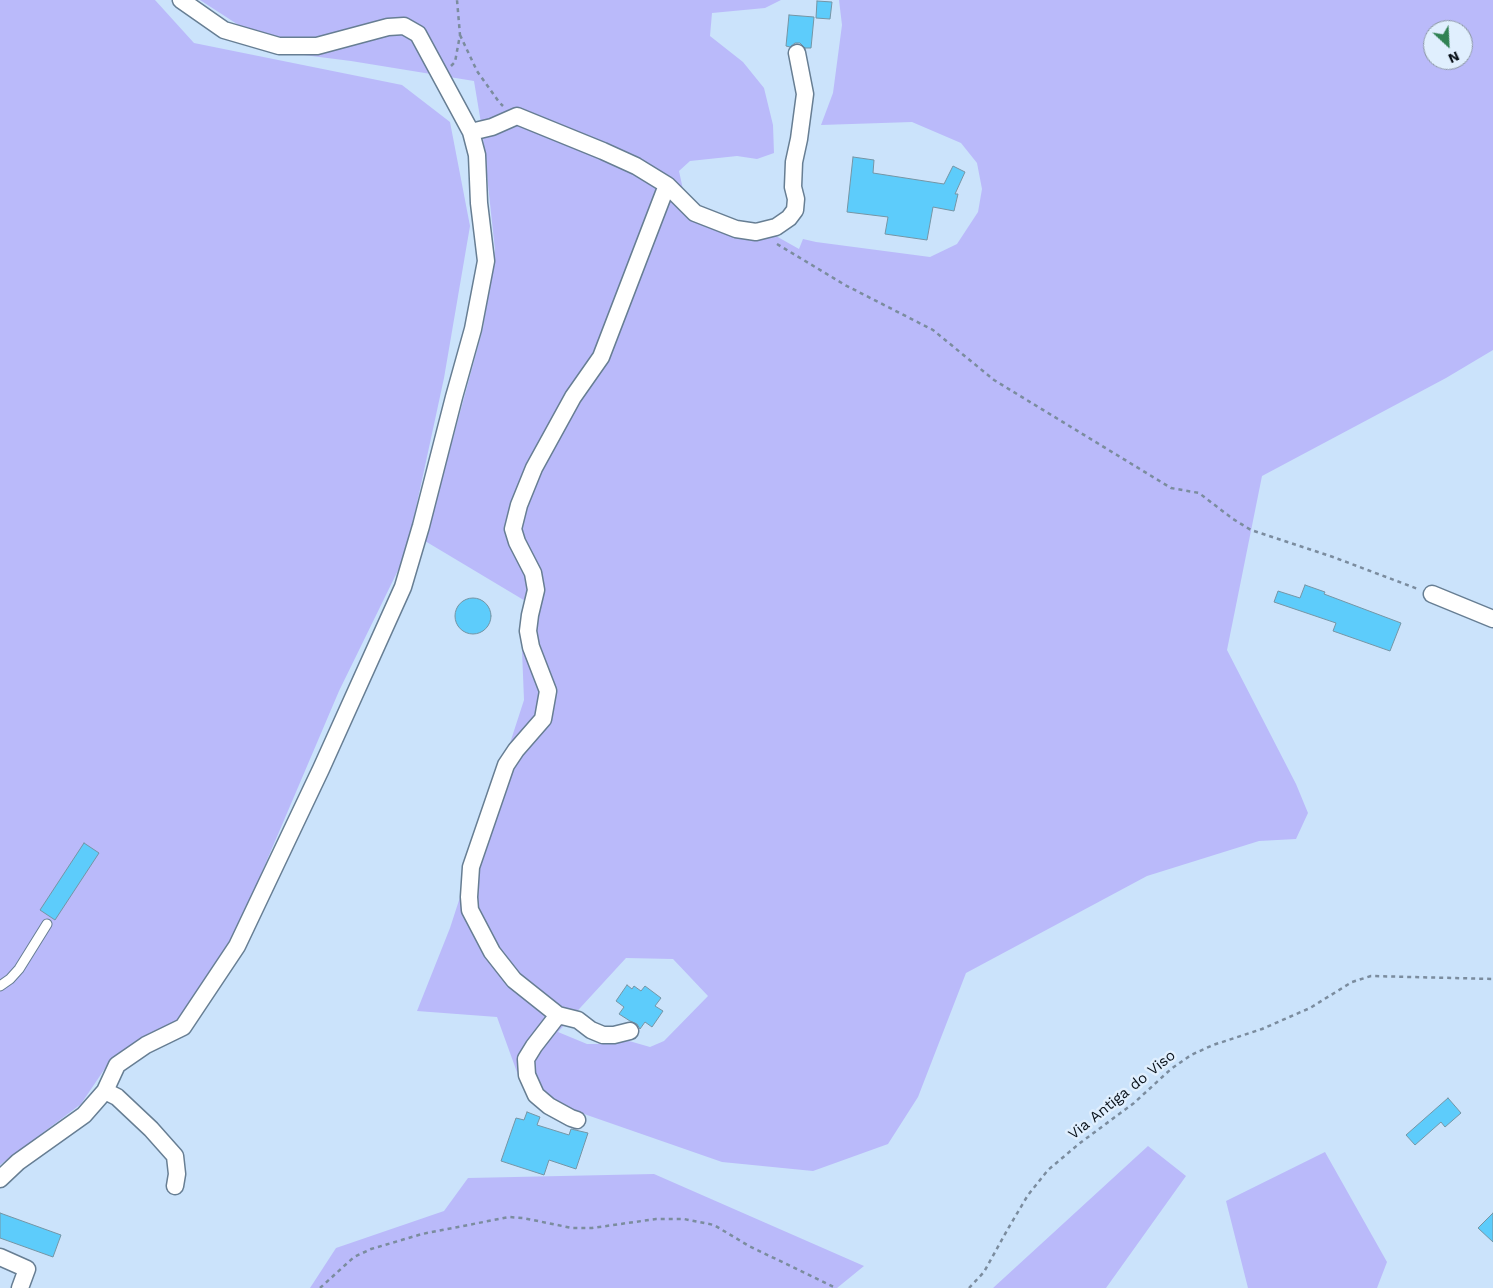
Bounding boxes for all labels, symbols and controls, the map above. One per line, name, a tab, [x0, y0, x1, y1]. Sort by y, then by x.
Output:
north arrow	[1423, 20, 1473, 70]
text: N	[1446, 48, 1462, 67]
street label: Via Antiga do Viso	[1065, 1046, 1179, 1144]

